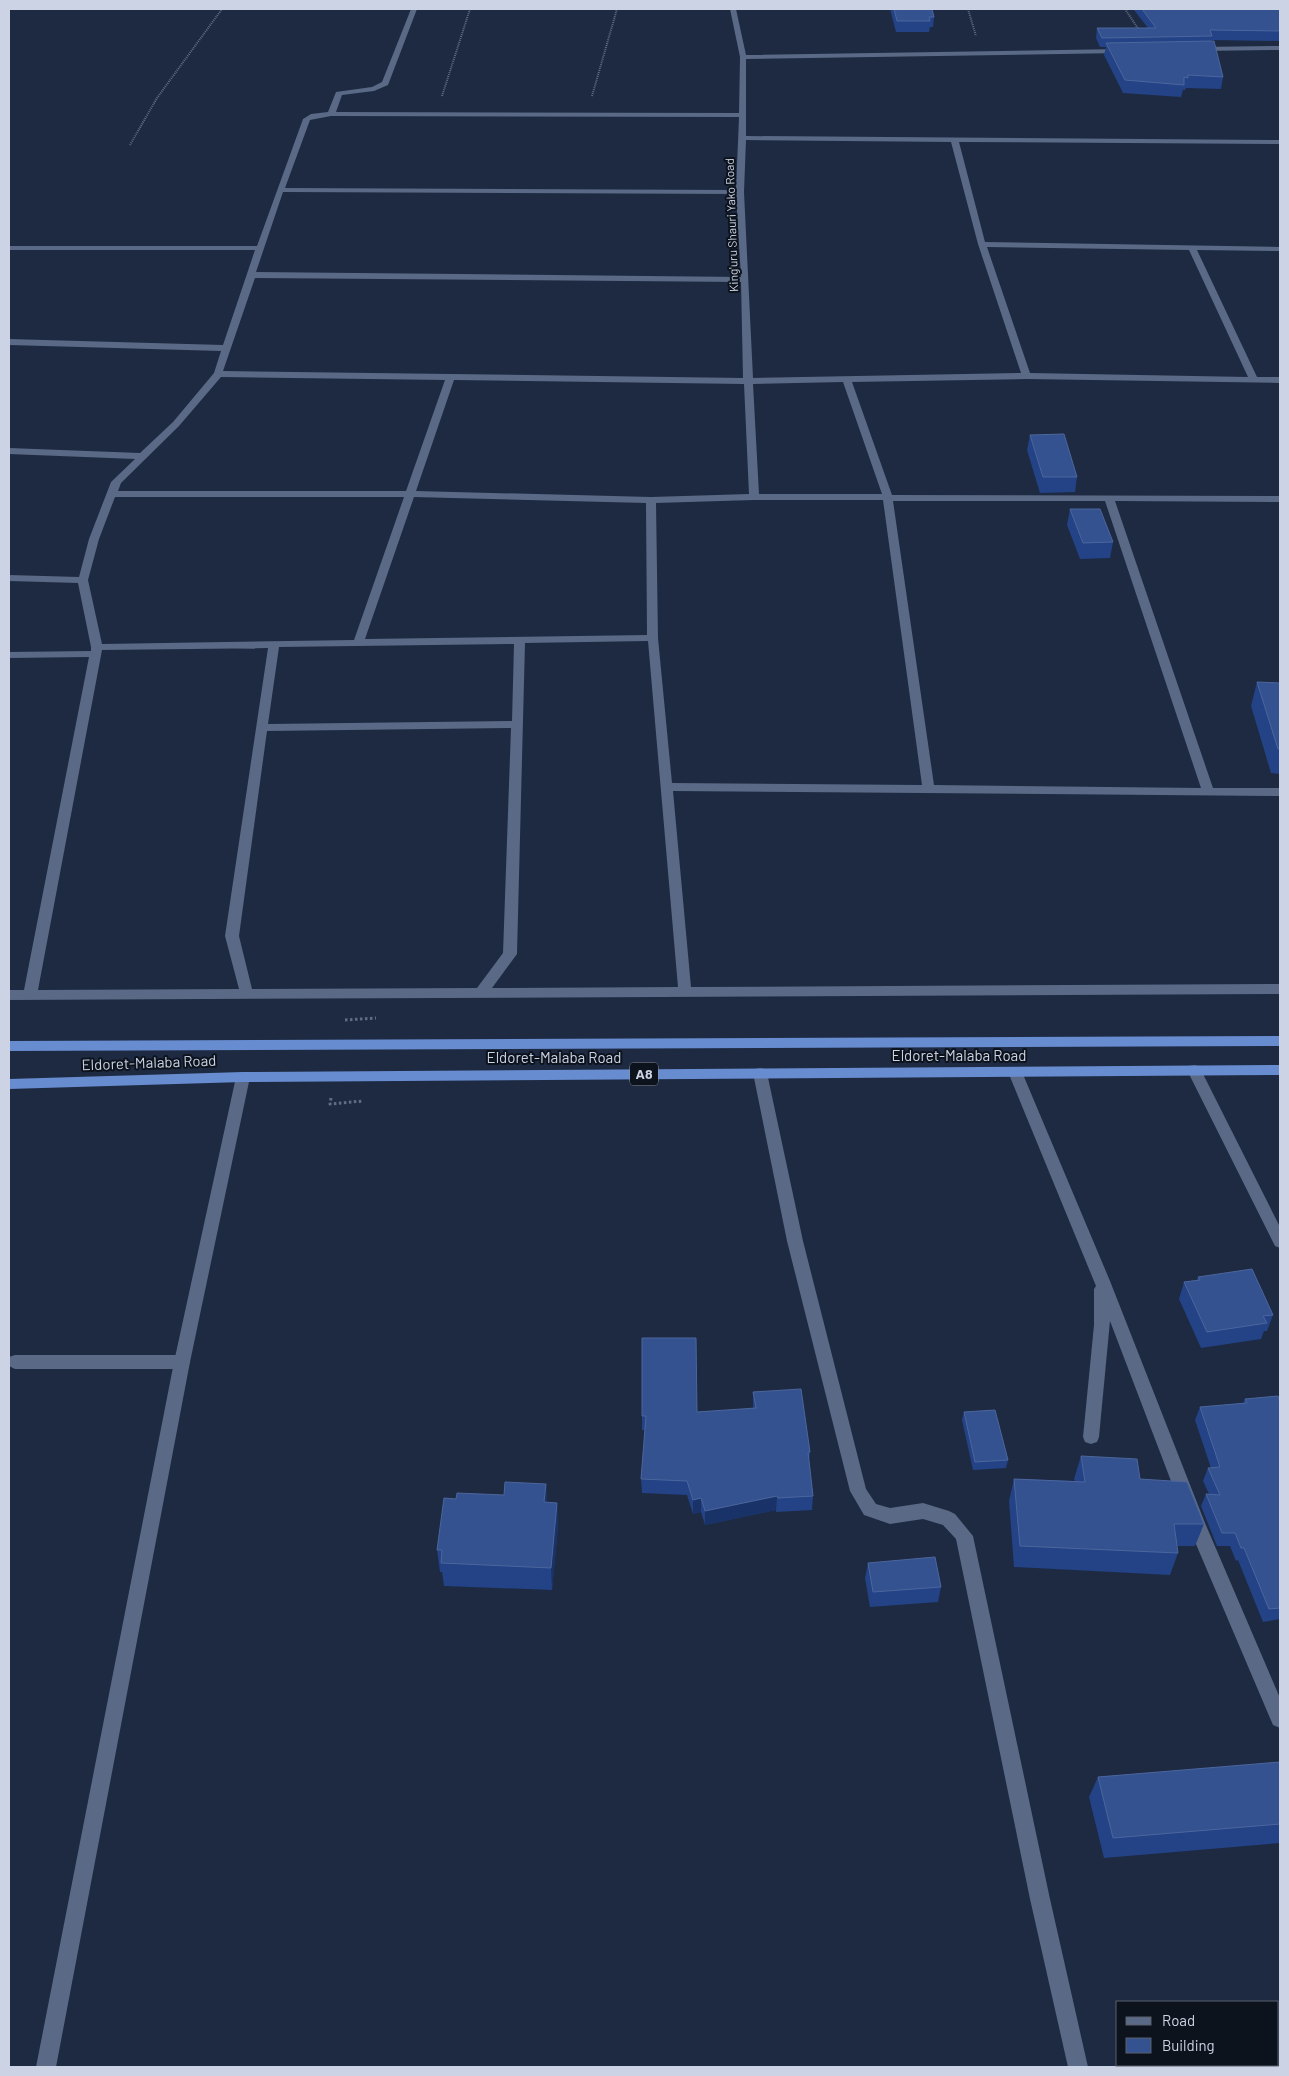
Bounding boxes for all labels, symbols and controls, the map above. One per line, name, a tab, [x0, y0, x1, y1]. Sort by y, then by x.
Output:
street label: King'uru Shauri Yako Road	[722, 158, 740, 292]
street label: Eldoret-Malaba Road	[892, 1046, 1026, 1064]
street label: Eldoret-Malaba Road	[487, 1048, 621, 1066]
street label: Eldoret-Malaba Road	[81, 1051, 217, 1073]
road number: A8	[630, 1062, 658, 1086]
legend	[1116, 2001, 1279, 2066]
text: Road	[1162, 2011, 1195, 2029]
text: Building	[1162, 2036, 1215, 2054]

